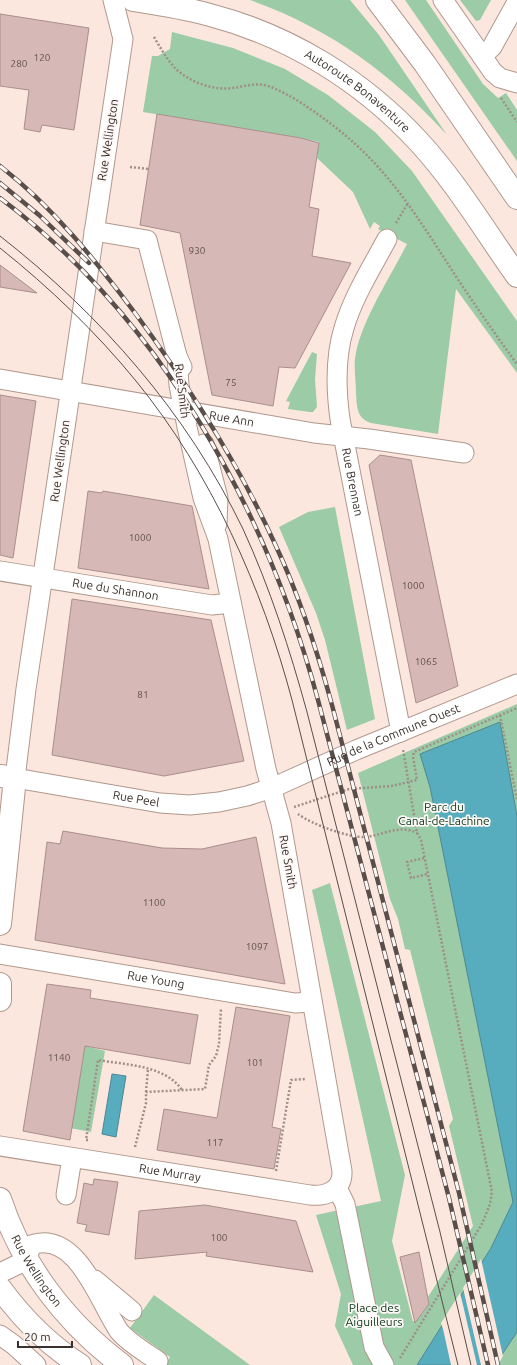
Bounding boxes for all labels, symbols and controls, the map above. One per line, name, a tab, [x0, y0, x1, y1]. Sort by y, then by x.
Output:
street label: Autoroute Bonaventure	[303, 47, 413, 135]
house number: 120	[34, 52, 51, 63]
house number: 280	[11, 58, 28, 69]
street label: Rue Wellington	[95, 98, 120, 182]
house number: 930	[189, 245, 206, 256]
street label: Rue Smith	[173, 363, 192, 419]
house number: 75	[225, 377, 237, 388]
street label: Rue Ann	[208, 408, 255, 429]
street label: Rue Wellington	[47, 419, 72, 503]
street label: Rue Brennan	[340, 447, 366, 517]
house number: 1000	[129, 532, 152, 543]
street label: Rue du Shannon	[71, 576, 160, 602]
house number: 1000	[402, 580, 425, 591]
house number: 1065	[415, 656, 437, 667]
house number: 81	[137, 689, 149, 700]
street label: Rue de la Commune Ouest	[325, 701, 462, 768]
street label: Rue Peel	[112, 788, 160, 809]
park label: Parc du Canal-de-Lachine	[398, 800, 490, 827]
street label: Rue Smith	[277, 834, 300, 890]
house number: 1100	[143, 897, 166, 908]
house number: 1097	[246, 941, 268, 952]
street label: Rue Young	[126, 968, 186, 991]
house number: 1140	[48, 1052, 71, 1063]
house number: 101	[247, 1057, 263, 1068]
house number: 117	[207, 1137, 223, 1148]
street label: Rue Murray	[138, 1161, 202, 1184]
house number: 100	[211, 1232, 228, 1243]
street label: Rue Wellington	[9, 1233, 65, 1309]
park label: Place des Aiguilleurs	[346, 1301, 402, 1328]
scale bar	[18, 1323, 72, 1349]
text: 20 m	[24, 1330, 51, 1343]

